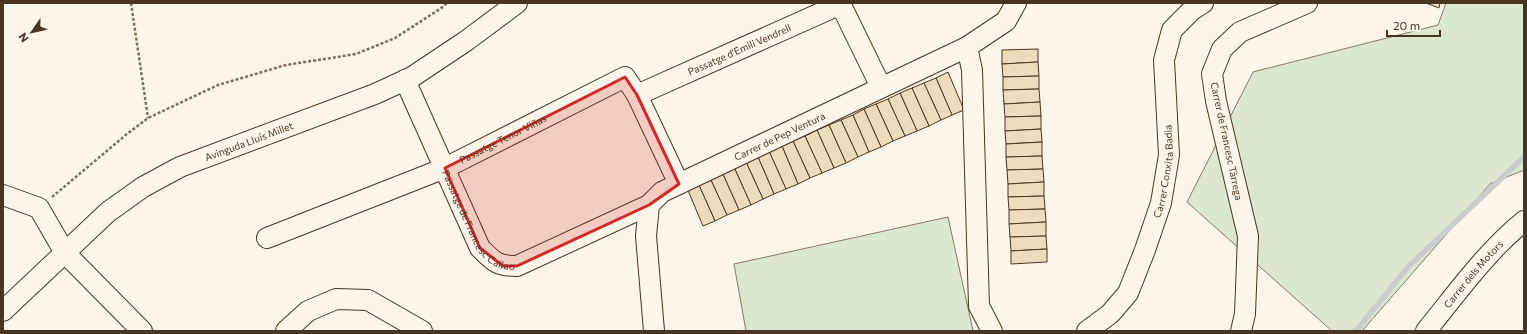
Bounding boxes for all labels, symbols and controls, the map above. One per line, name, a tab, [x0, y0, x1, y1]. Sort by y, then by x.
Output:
north arrow	[12, 12, 52, 52]
scale bar	[1387, 12, 1440, 38]
text: 20 m	[1393, 18, 1420, 32]
street label: Passatge d'Emili Vendrell	[686, 21, 793, 78]
text: N	[16, 31, 31, 45]
street label: Carrer de Francesc Tàrrega	[1209, 81, 1245, 201]
street label: Carrer de Pep Ventura	[732, 109, 827, 163]
street label: Passatge Tenor Viñas	[457, 112, 549, 166]
street label: Avinguda Lluís Millet	[203, 119, 295, 163]
street label: Carrer Conxita Badia	[1150, 124, 1175, 219]
street label: Passatge de Francesc Callao	[440, 168, 515, 272]
street label: Carrer dels Motors	[1441, 237, 1506, 310]

